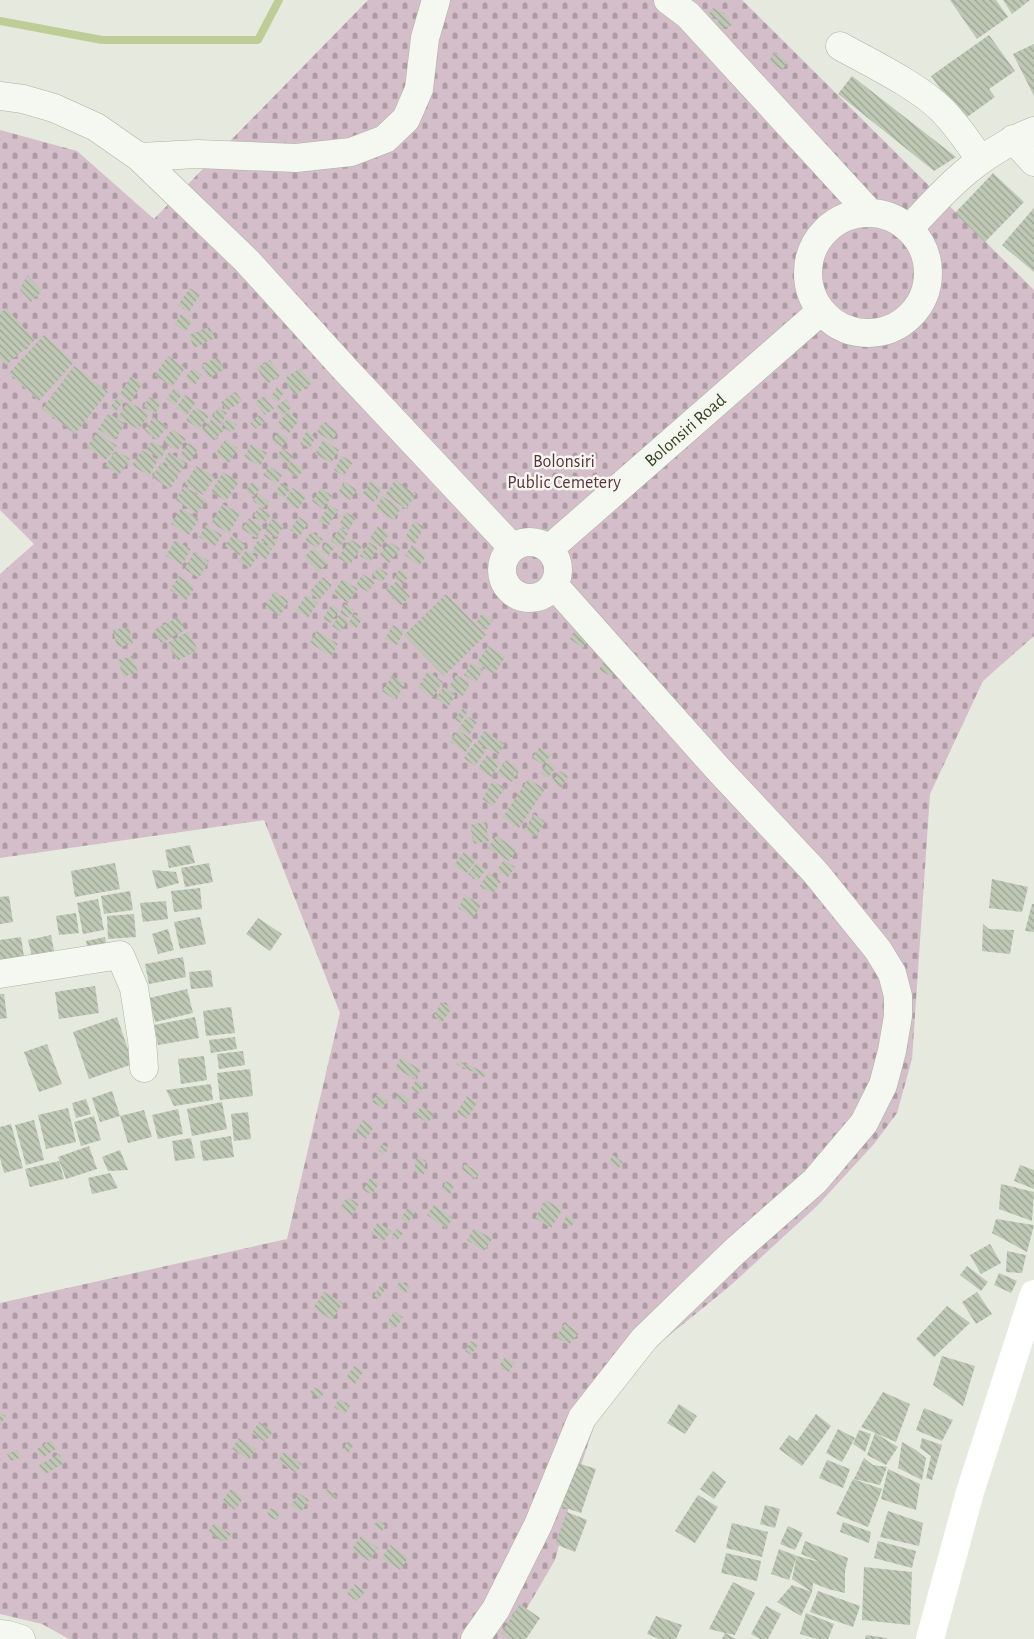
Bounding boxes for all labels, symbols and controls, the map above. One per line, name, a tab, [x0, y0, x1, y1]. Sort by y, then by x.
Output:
street label: Bolonsiri Road	[642, 391, 730, 471]
park label: Bolonsiri Public Cemetery	[507, 453, 621, 492]

